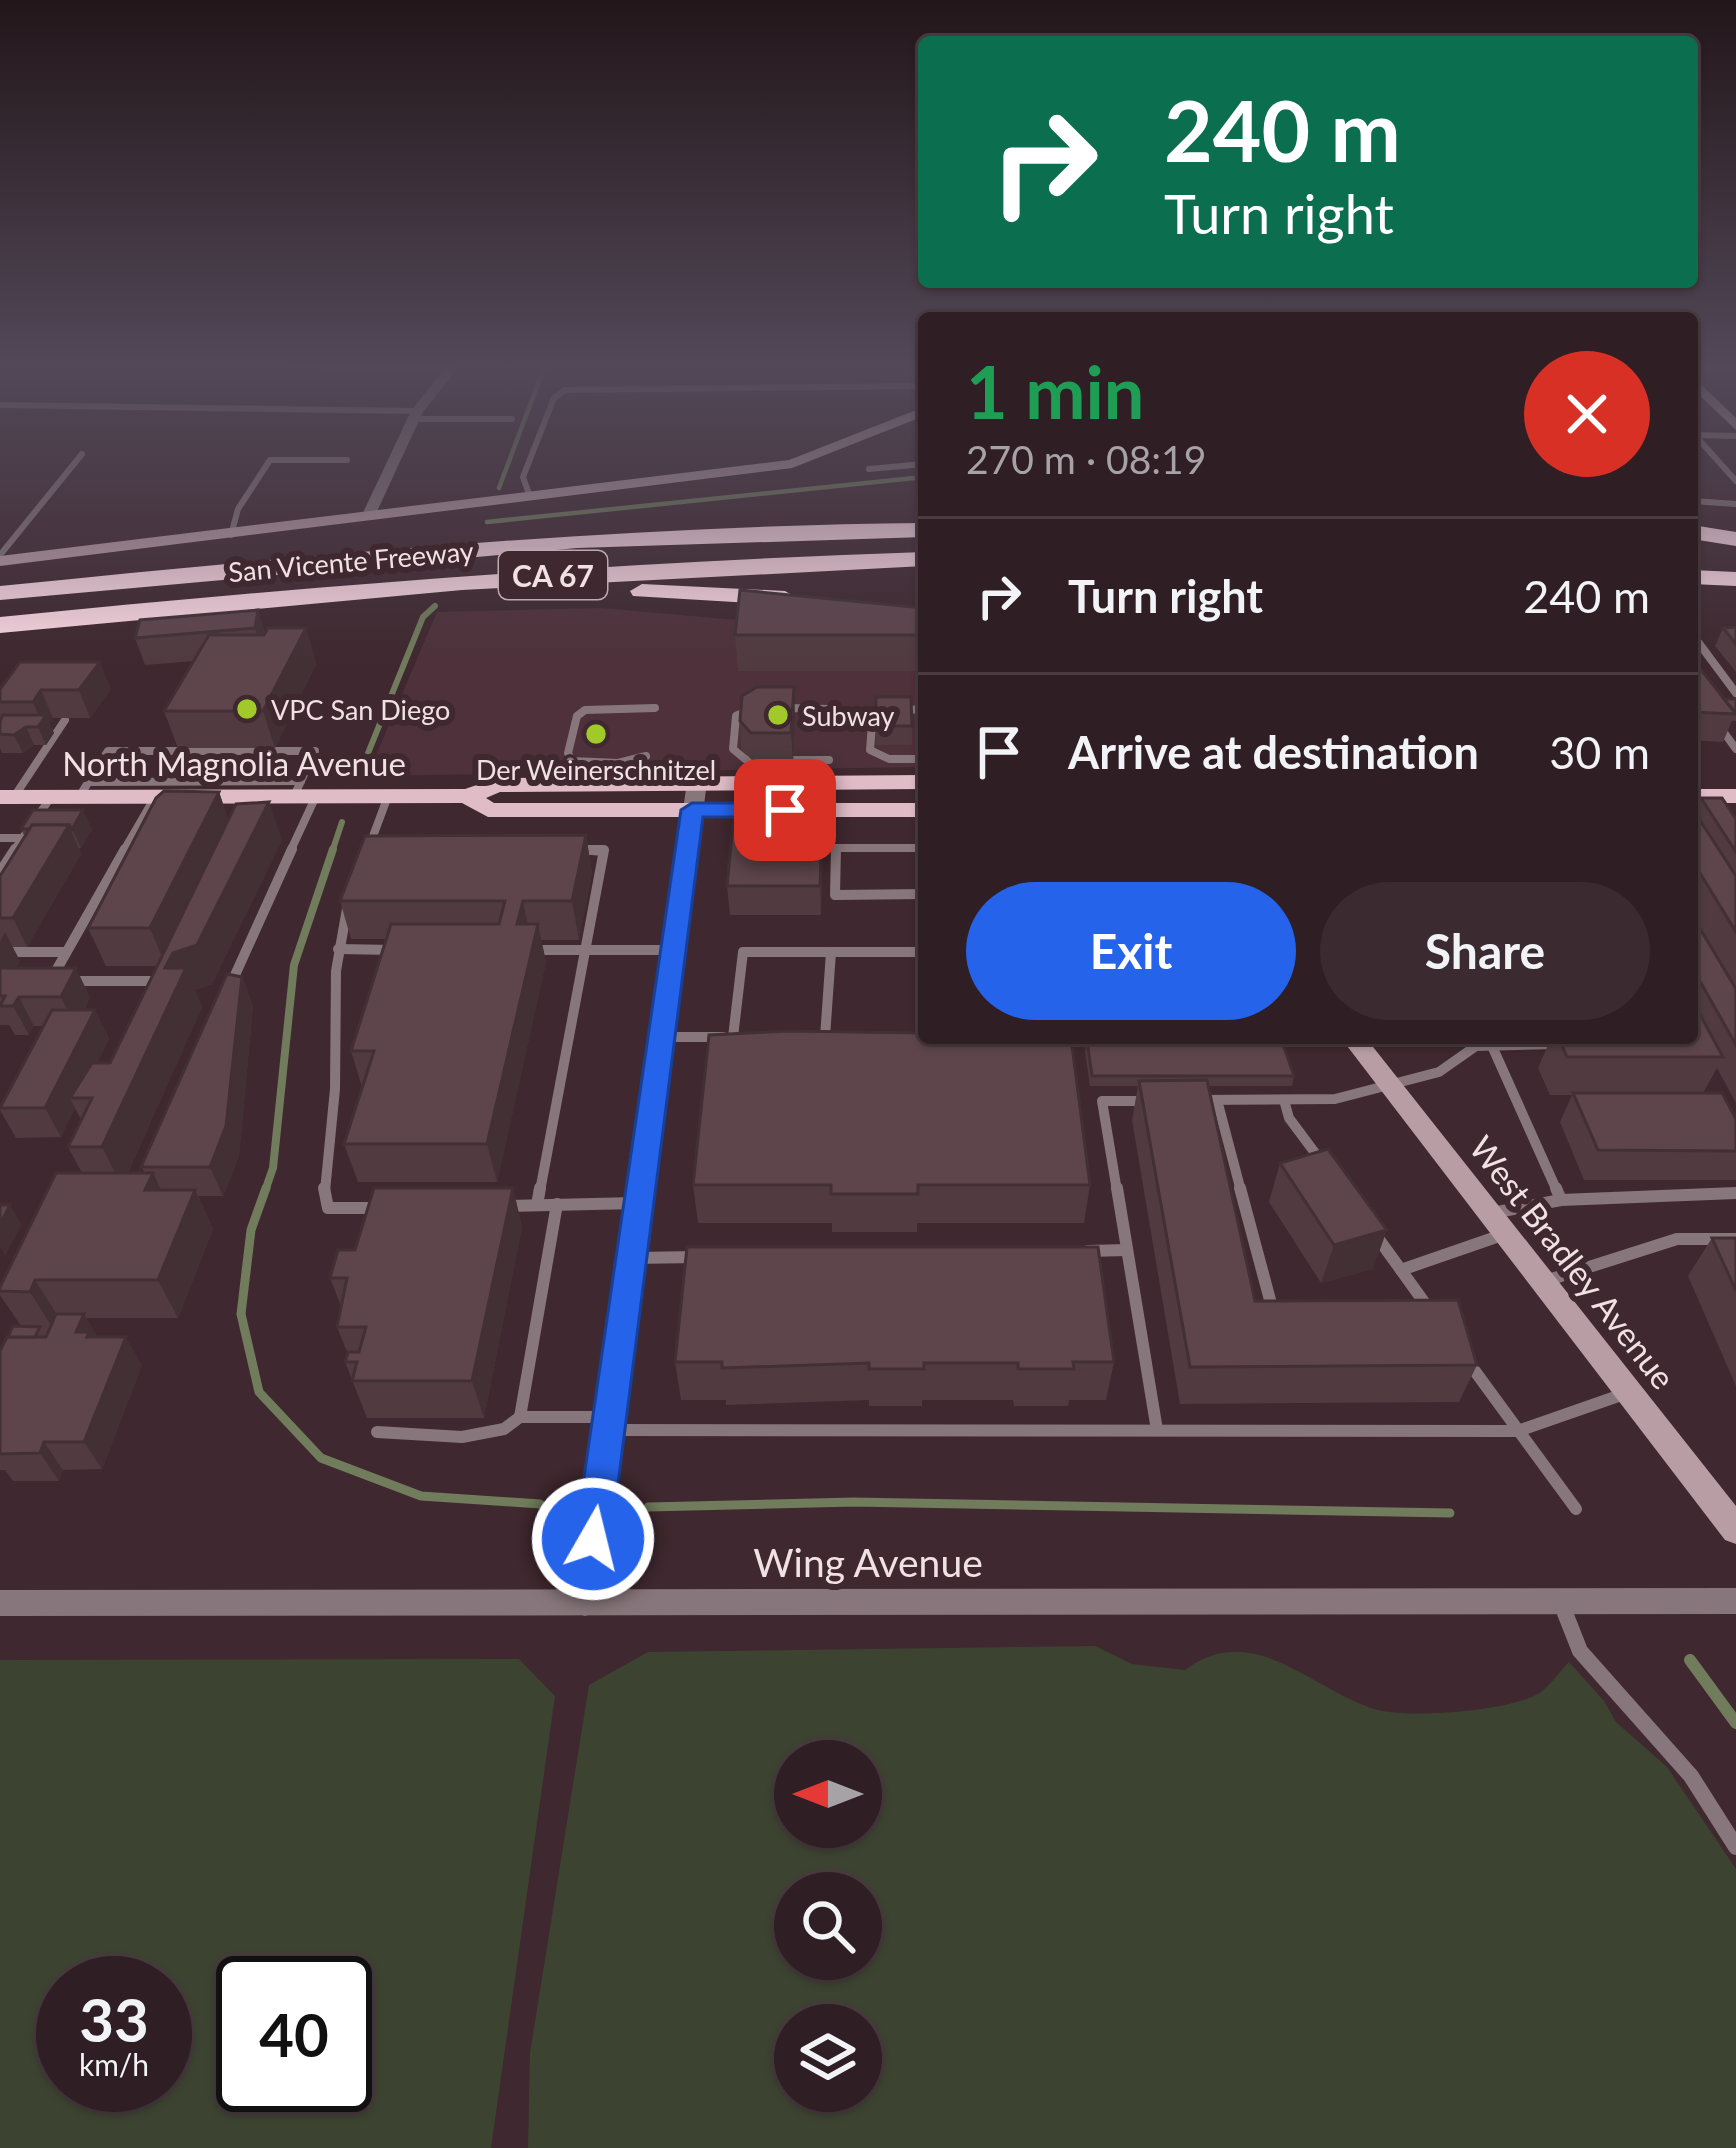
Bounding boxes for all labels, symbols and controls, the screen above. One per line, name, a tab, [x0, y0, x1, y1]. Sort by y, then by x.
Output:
text: 240 m	[1164, 79, 1401, 180]
icon: right	[966, 84, 1122, 240]
text: Turn right	[1164, 181, 1394, 246]
text: 1 min	[966, 348, 1144, 434]
button: close	[1524, 351, 1650, 477]
text: 270 m · 08:19	[966, 436, 1206, 482]
street label: San Vicente Freeway	[227, 534, 475, 588]
road number: CA 67	[499, 551, 607, 599]
icon: right	[966, 563, 1032, 629]
text: Turn right	[1068, 569, 1263, 623]
text: 240 m	[1523, 569, 1650, 623]
place label: VPC San Diego	[271, 693, 450, 726]
marker: VPC San Diego	[234, 696, 260, 722]
place label: Subway	[802, 699, 895, 732]
marker: Subway	[765, 702, 791, 728]
icon: arrive	[966, 719, 1032, 785]
marker: Der Weinerschnitzel	[583, 721, 609, 747]
text: Arrive at destination	[1068, 725, 1479, 779]
text: 30 m	[1549, 725, 1650, 779]
street label: North Magnolia Avenue	[62, 743, 406, 783]
place label: Der Weinerschnitzel	[476, 753, 716, 786]
pin	[734, 759, 836, 861]
icon: arrive	[752, 777, 818, 843]
button: Exit	[966, 882, 1296, 1020]
button: Share	[1320, 882, 1650, 1020]
street label: West Bradley Avenue	[1462, 1128, 1684, 1396]
position arrow	[530, 1476, 656, 1602]
street label: Wing Avenue	[753, 1539, 983, 1585]
north arrow	[774, 1740, 882, 1848]
map controls	[774, 1740, 882, 2112]
button: search	[774, 1872, 882, 1980]
speed limit sign: 40	[216, 1956, 372, 2112]
text: 33	[79, 1983, 149, 2055]
button: layers	[774, 2004, 882, 2112]
text: km/h	[79, 2046, 149, 2082]

